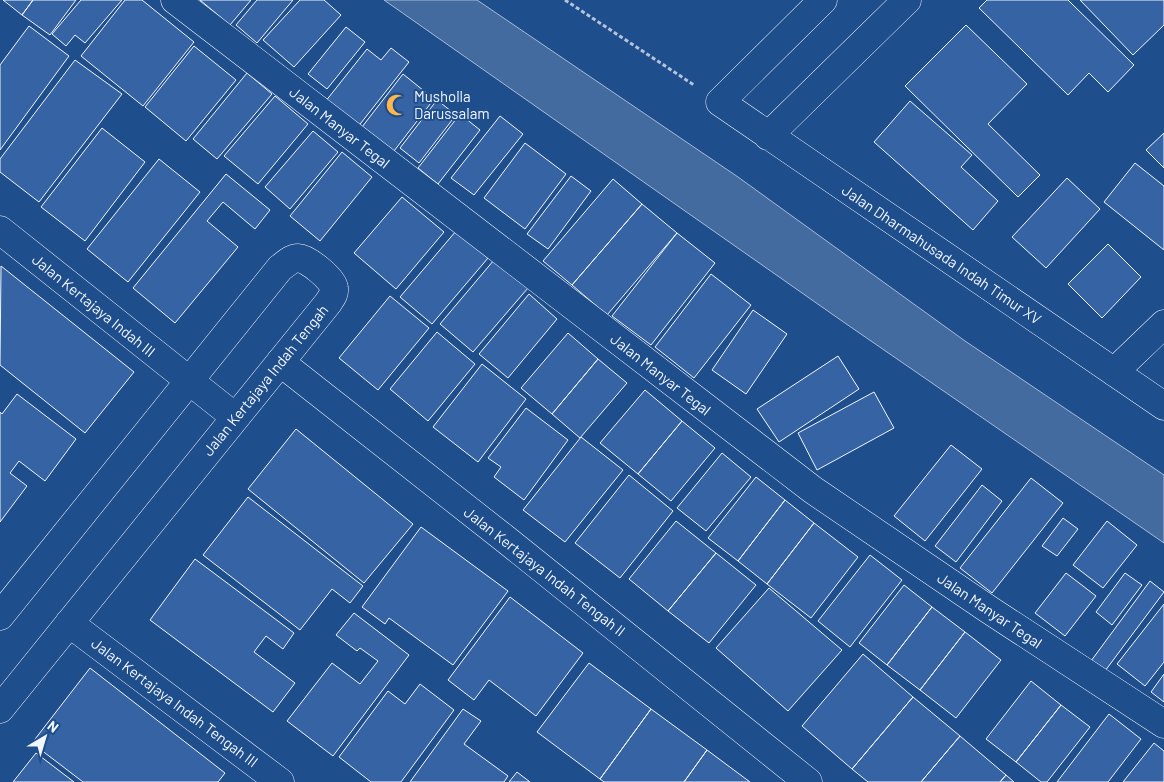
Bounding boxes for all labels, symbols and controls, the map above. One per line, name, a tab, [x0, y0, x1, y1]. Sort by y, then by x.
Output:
street label: Jalan Manyar Tegal	[286, 82, 394, 172]
place label: Musholla Darussalam	[414, 87, 490, 122]
mosque icon: Musholla Darussalam	[384, 92, 410, 118]
street label: Jalan Dharmahusada Indah Timur XV	[839, 180, 1045, 328]
street label: Jalan Kertajaya Indah III	[29, 250, 159, 360]
street label: Jalan Kertajaya Indah Tengah	[199, 301, 331, 459]
street label: Jalan Manyar Tegal	[607, 329, 715, 419]
street label: Jalan Kertajaya Indah Tengah II	[461, 502, 629, 640]
street label: Jalan Manyar Tegal	[934, 568, 1046, 652]
street label: Jalan Kertajaya Indah Tengah III	[88, 634, 262, 770]
north arrow	[20, 712, 70, 762]
text: N	[44, 717, 62, 736]

